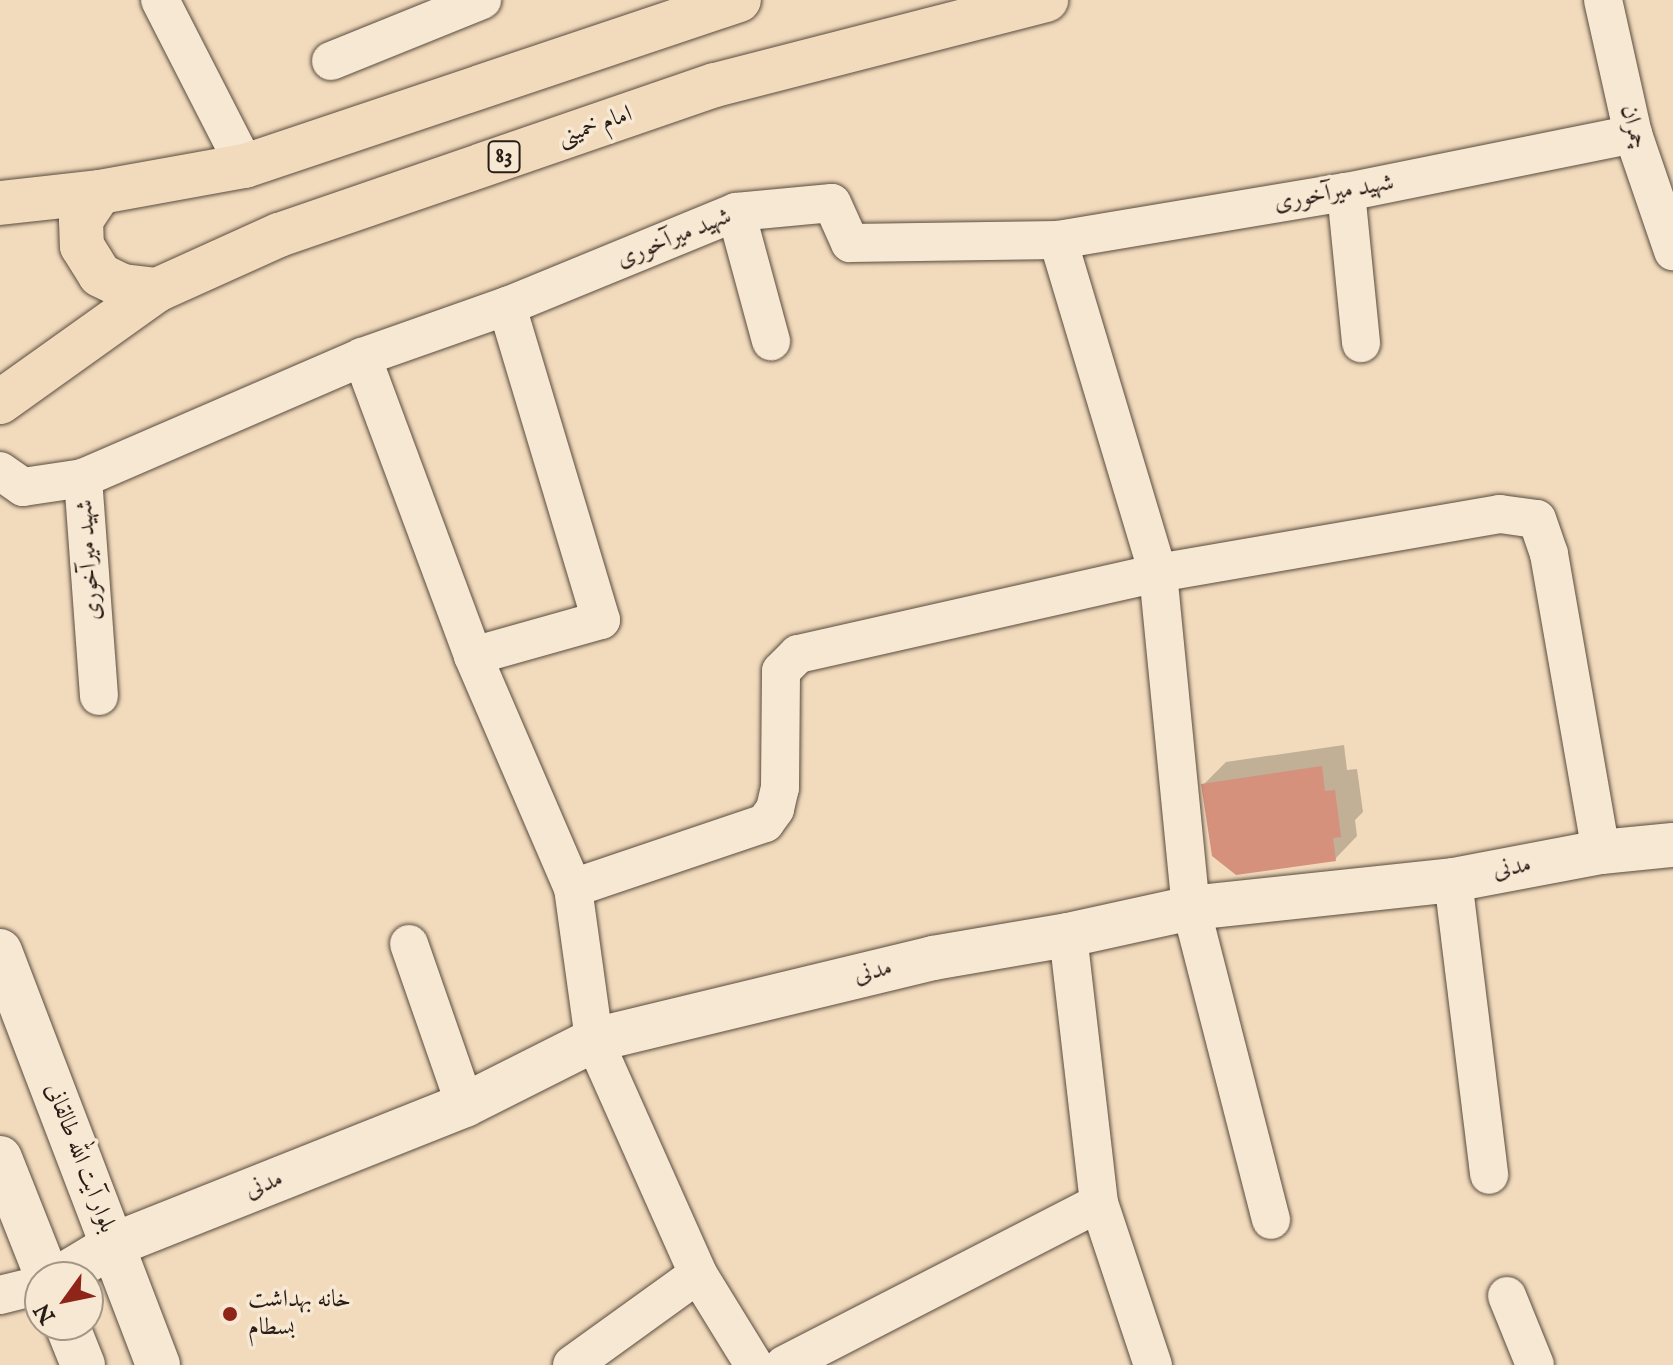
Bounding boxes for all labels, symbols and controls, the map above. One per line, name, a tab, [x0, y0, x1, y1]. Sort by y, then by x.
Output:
street label: امام خمینی	[554, 100, 636, 152]
street label: چمران	[1613, 102, 1653, 152]
road number: 83	[486, 139, 522, 175]
street label: شهید میرآخوری	[1272, 168, 1396, 218]
street label: شهید میرآخوری	[612, 202, 736, 274]
street label: شهید میرآخوری	[70, 498, 108, 622]
street label: مدنی	[1490, 850, 1534, 886]
street label: مدنی	[851, 953, 895, 991]
street label: بلوار آیت الله طالقانی	[38, 1079, 122, 1237]
street label: مدنی	[241, 1164, 287, 1206]
north arrow	[24, 1261, 104, 1341]
place label: خانه بهداشت بسطام	[248, 1286, 351, 1342]
text: N	[29, 1297, 62, 1329]
marker: خانه بهداشت بسطام	[219, 1303, 241, 1325]

